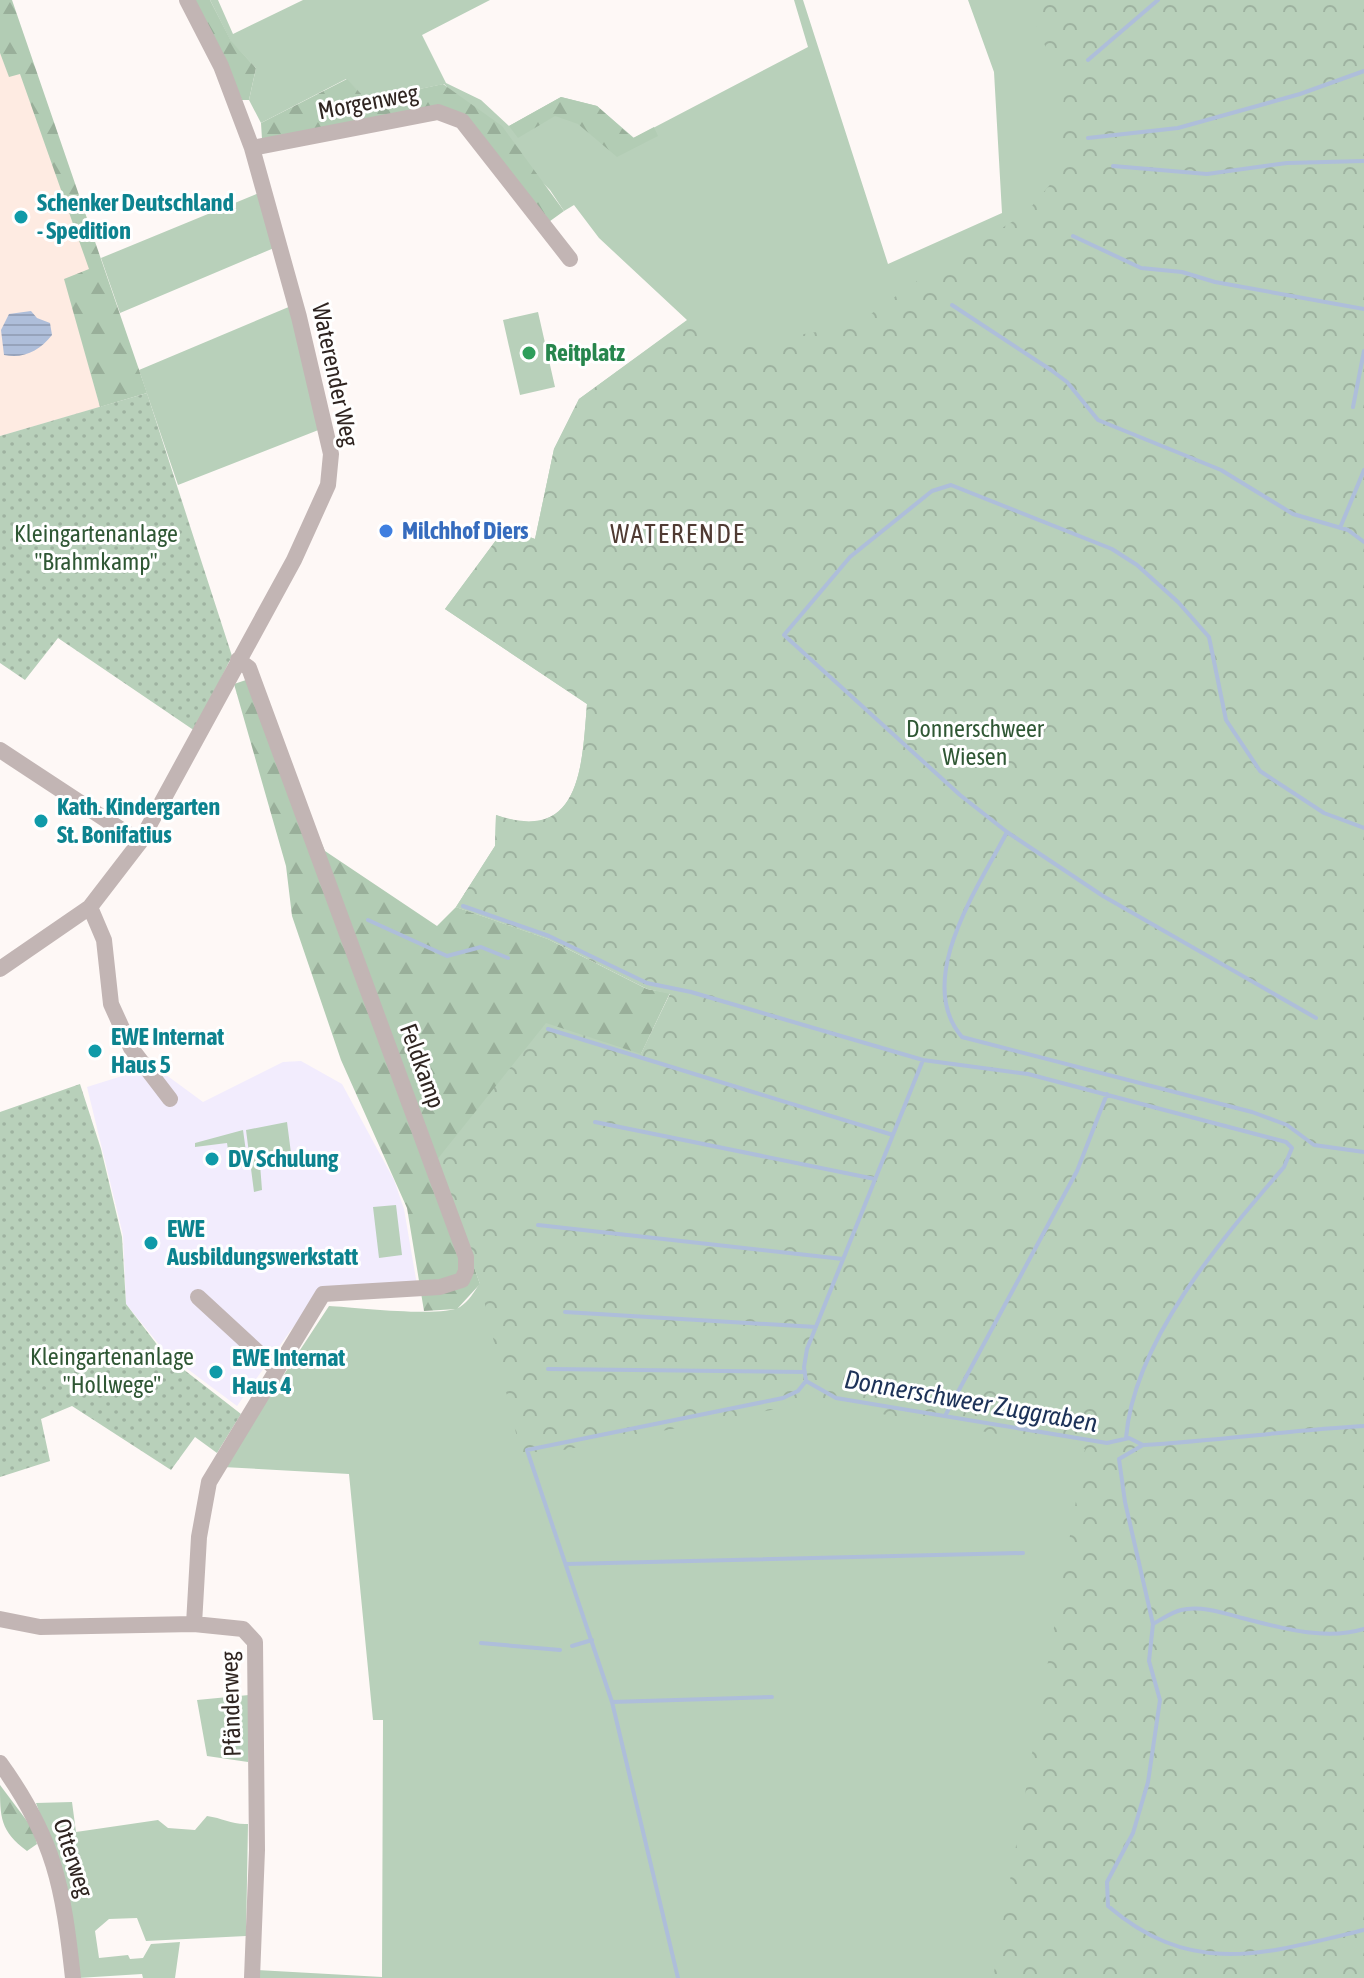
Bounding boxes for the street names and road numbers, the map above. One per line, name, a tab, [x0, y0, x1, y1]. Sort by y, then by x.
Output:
street label: Morgenweg	[316, 78, 421, 124]
street label: Waterender Weg	[307, 301, 364, 450]
street label: Feldkamp	[395, 1020, 450, 1112]
street label: Pfänderweg	[215, 1650, 246, 1757]
street label: Otterweg	[48, 1815, 99, 1901]

